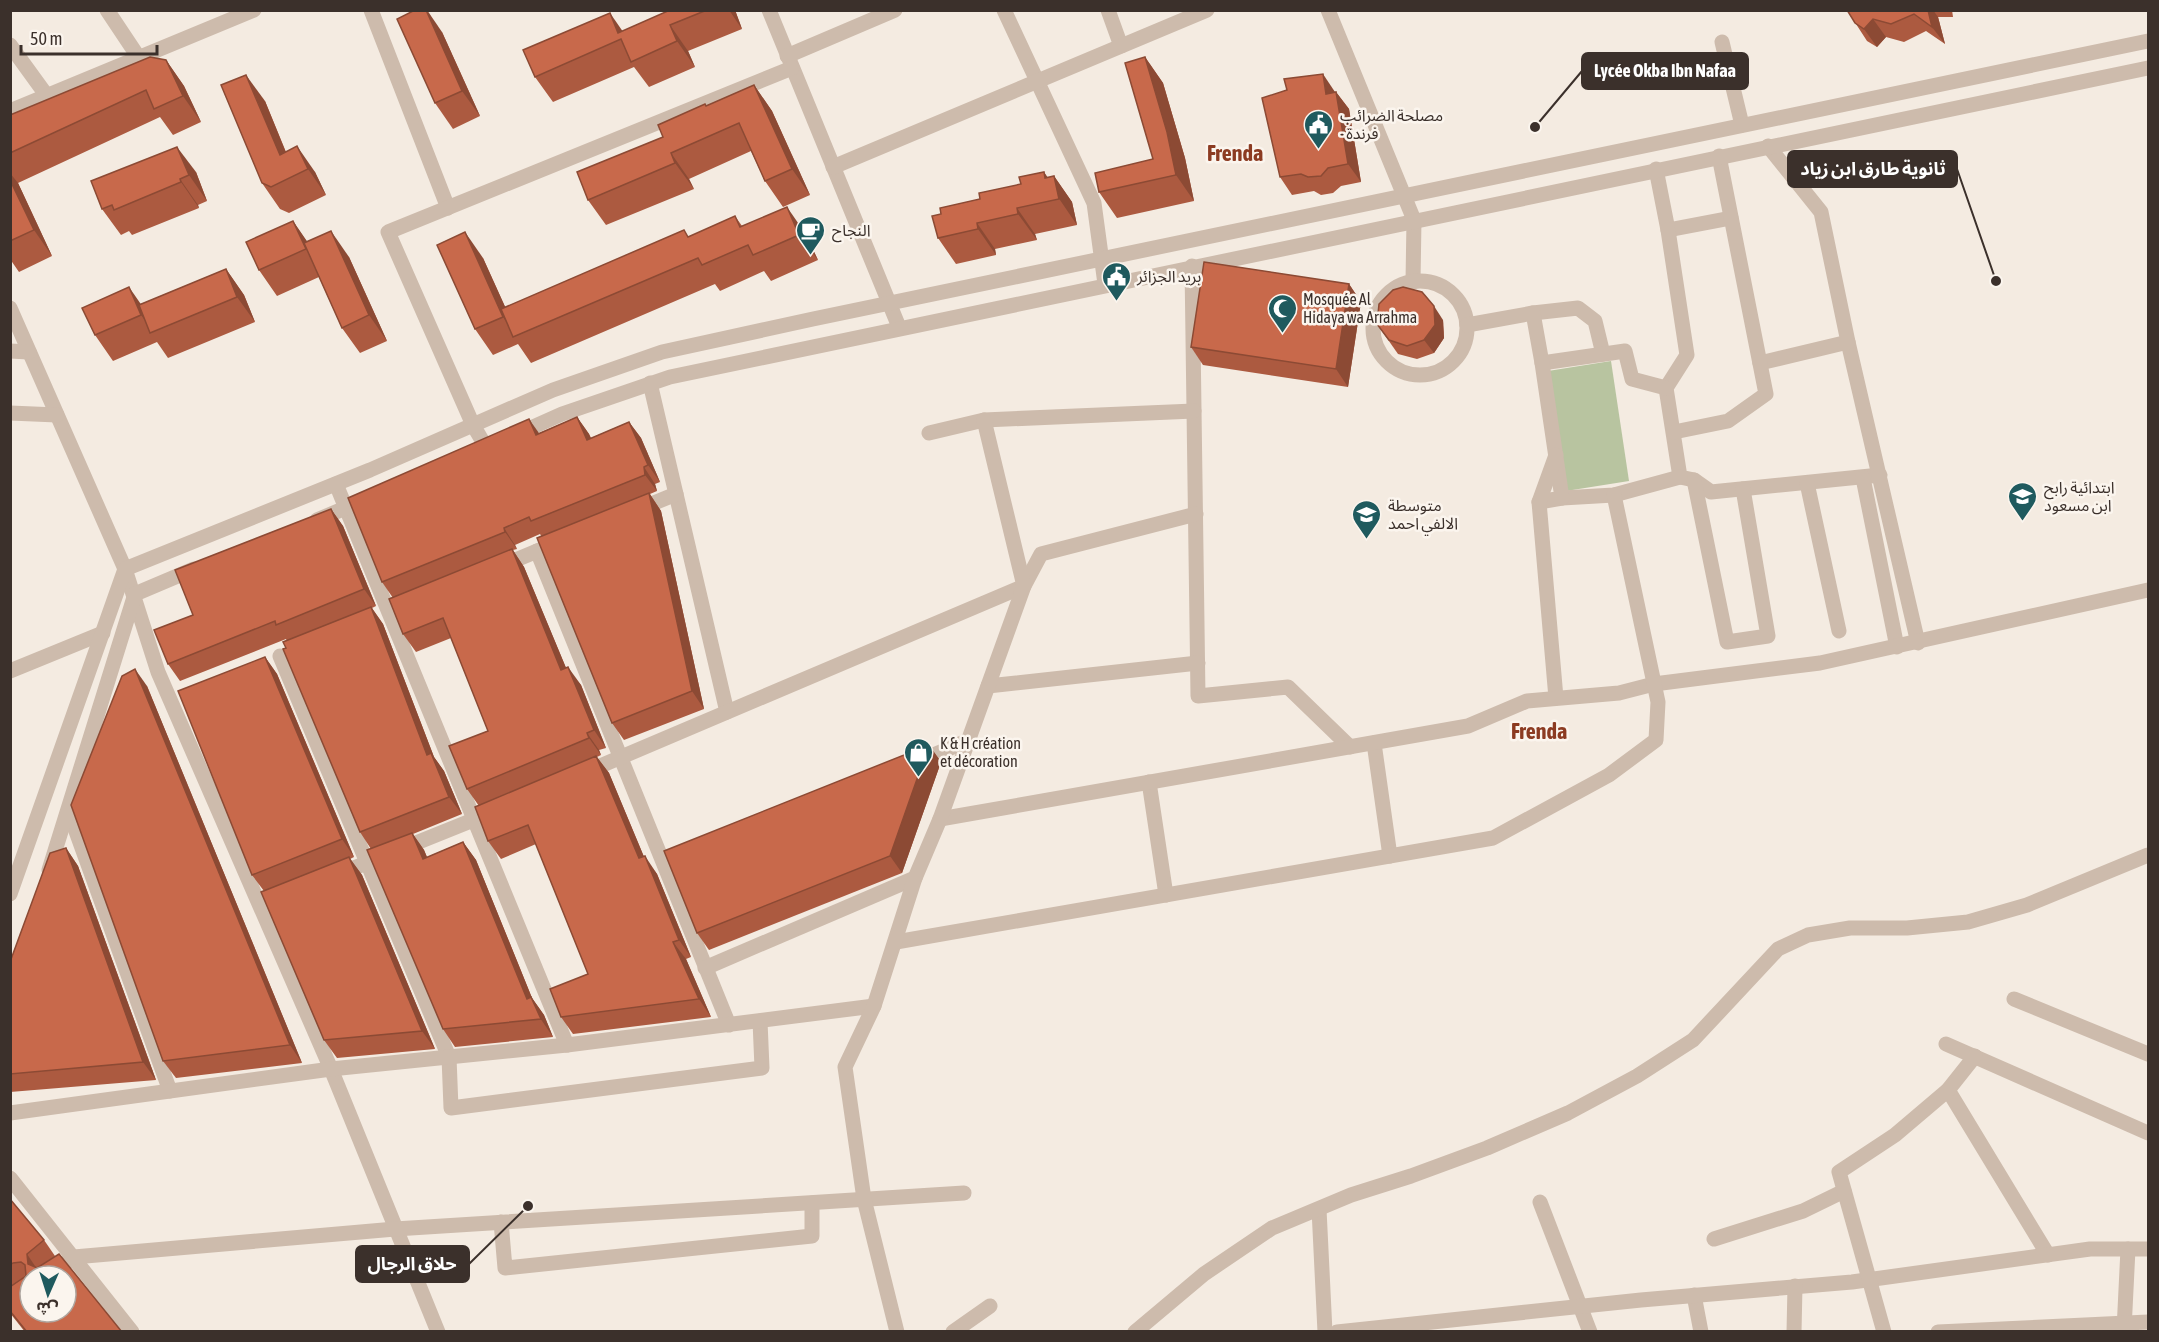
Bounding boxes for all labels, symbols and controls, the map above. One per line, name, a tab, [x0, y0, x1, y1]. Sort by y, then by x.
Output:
scale bar	[21, 18, 158, 56]
text: 50 m	[30, 28, 62, 49]
callout: Lycée Okba Ibn Nafaa	[1582, 53, 1748, 89]
text: Lycée Okba Ibn Nafaa	[1594, 60, 1736, 81]
place label: مصلحة الضرائب - فرندة	[1340, 106, 1443, 143]
public building icon: مصلحة الضرائب - فرندة	[1303, 108, 1335, 150]
district label: Frenda	[1207, 140, 1263, 166]
callout: ثانوية طارق ابن زياد	[1788, 151, 1957, 187]
text: ثانوية طارق ابن زياد	[1800, 158, 1946, 180]
cafe icon: النجاح	[795, 214, 827, 256]
place label: النجاح	[832, 221, 871, 243]
public building icon: بريد الجزائر	[1100, 260, 1132, 302]
place label: بريد الجزائر	[1136, 267, 1201, 286]
place label: Mosquée Al Hidaya wa Arrahma	[1303, 290, 1417, 327]
mosque icon: Mosquée Al Hidaya wa Arrahma	[1266, 292, 1298, 334]
place label: ابتدائية رابح ابن مسعود	[2044, 478, 2115, 515]
school or university icon: ابتدائية رابح ابن مسعود	[2007, 480, 2039, 522]
place label: متوسطة الالفي احمد	[1388, 496, 1458, 536]
school or university icon: متوسطة الالفي احمد	[1351, 498, 1383, 540]
district label: Frenda	[1511, 718, 1567, 744]
place label: K & H création et décoration	[940, 734, 1021, 770]
shop icon: K & H création et décoration	[903, 736, 935, 778]
callout: حلاق الرجال	[356, 1246, 469, 1282]
text: حلاق الرجال	[367, 1253, 457, 1275]
north arrow	[18, 1264, 78, 1324]
text: ش	[36, 1298, 59, 1319]

